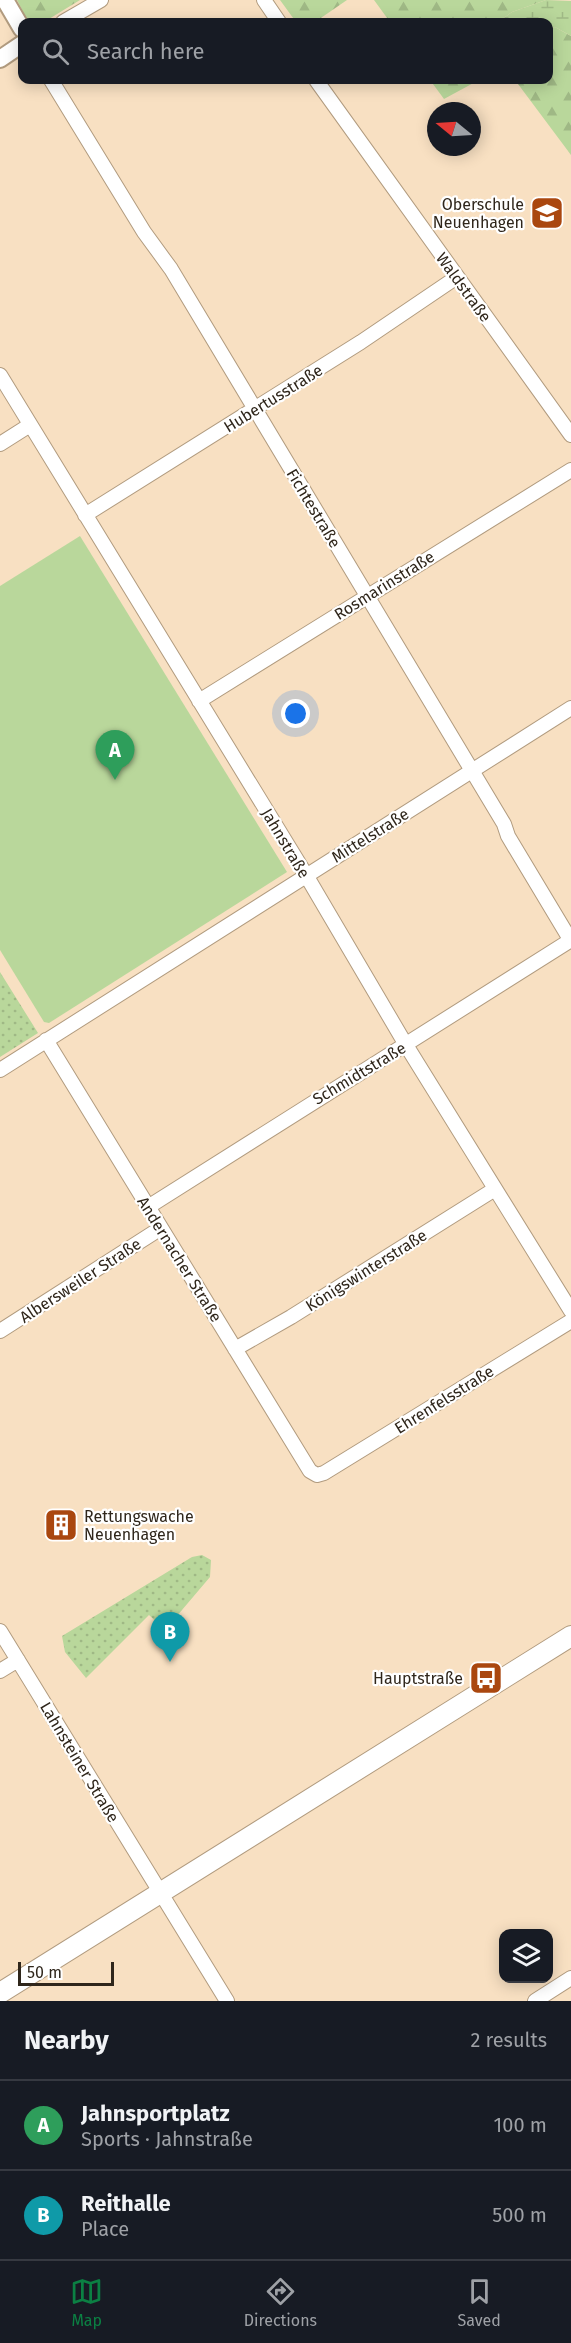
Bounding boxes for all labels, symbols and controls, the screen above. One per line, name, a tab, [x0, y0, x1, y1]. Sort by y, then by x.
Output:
search box	[18, 18, 553, 84]
icon: search	[39, 35, 72, 68]
text: Search here	[87, 38, 205, 65]
north arrow	[427, 102, 481, 156]
place label: Oberschule Neuenhagen	[433, 195, 524, 232]
school or university icon: Oberschule Neuenhagen	[529, 195, 565, 231]
street label: Waldstraße	[432, 249, 495, 326]
street label: Hubertusstraße	[220, 360, 326, 436]
street label: Fichtestraße	[283, 465, 345, 551]
street label: Rosmarinstraße	[331, 547, 438, 624]
your location	[281, 699, 310, 728]
pin: A	[96, 730, 134, 780]
street label: Mittelstraße	[328, 804, 412, 867]
street label: Jahnstraße	[257, 805, 314, 882]
street label: Schmidtstraße	[309, 1038, 409, 1109]
street label: Andernacher Straße	[133, 1193, 226, 1325]
street label: Königswinterstraße	[302, 1225, 430, 1315]
street label: Albersweiler Straße	[16, 1234, 145, 1327]
street label: Ehrenfelsstraße	[391, 1361, 497, 1438]
building icon: Rettungswache Neuenhagen	[43, 1507, 79, 1543]
place label: Rettungswache Neuenhagen	[84, 1507, 194, 1544]
pin: B	[150, 1612, 190, 1662]
bus stop icon: Hauptstraße	[468, 1660, 504, 1696]
place label: Hauptstraße	[373, 1669, 463, 1688]
street label: Lahnsteiner Straße	[36, 1699, 123, 1826]
map controls	[499, 1929, 553, 1983]
button: layers	[499, 1929, 553, 1983]
scale bar	[18, 1959, 114, 1986]
text: 50 m	[27, 1963, 62, 1982]
text: Nearby	[24, 2025, 109, 2056]
text: 2 results	[470, 2028, 547, 2052]
text: Jahnsportplatz	[81, 2100, 230, 2127]
text: A	[38, 2113, 49, 2137]
text: 100 m	[494, 2113, 547, 2137]
text: Sports · Jahnstraße	[81, 2127, 253, 2151]
text: Reithalle	[81, 2190, 171, 2217]
text: B	[37, 2203, 50, 2227]
text: 500 m	[492, 2203, 547, 2227]
text: Place	[81, 2217, 129, 2241]
tab: Map	[70, 2275, 103, 2330]
tab: Directions	[244, 2275, 317, 2330]
tab: Saved	[457, 2275, 501, 2330]

